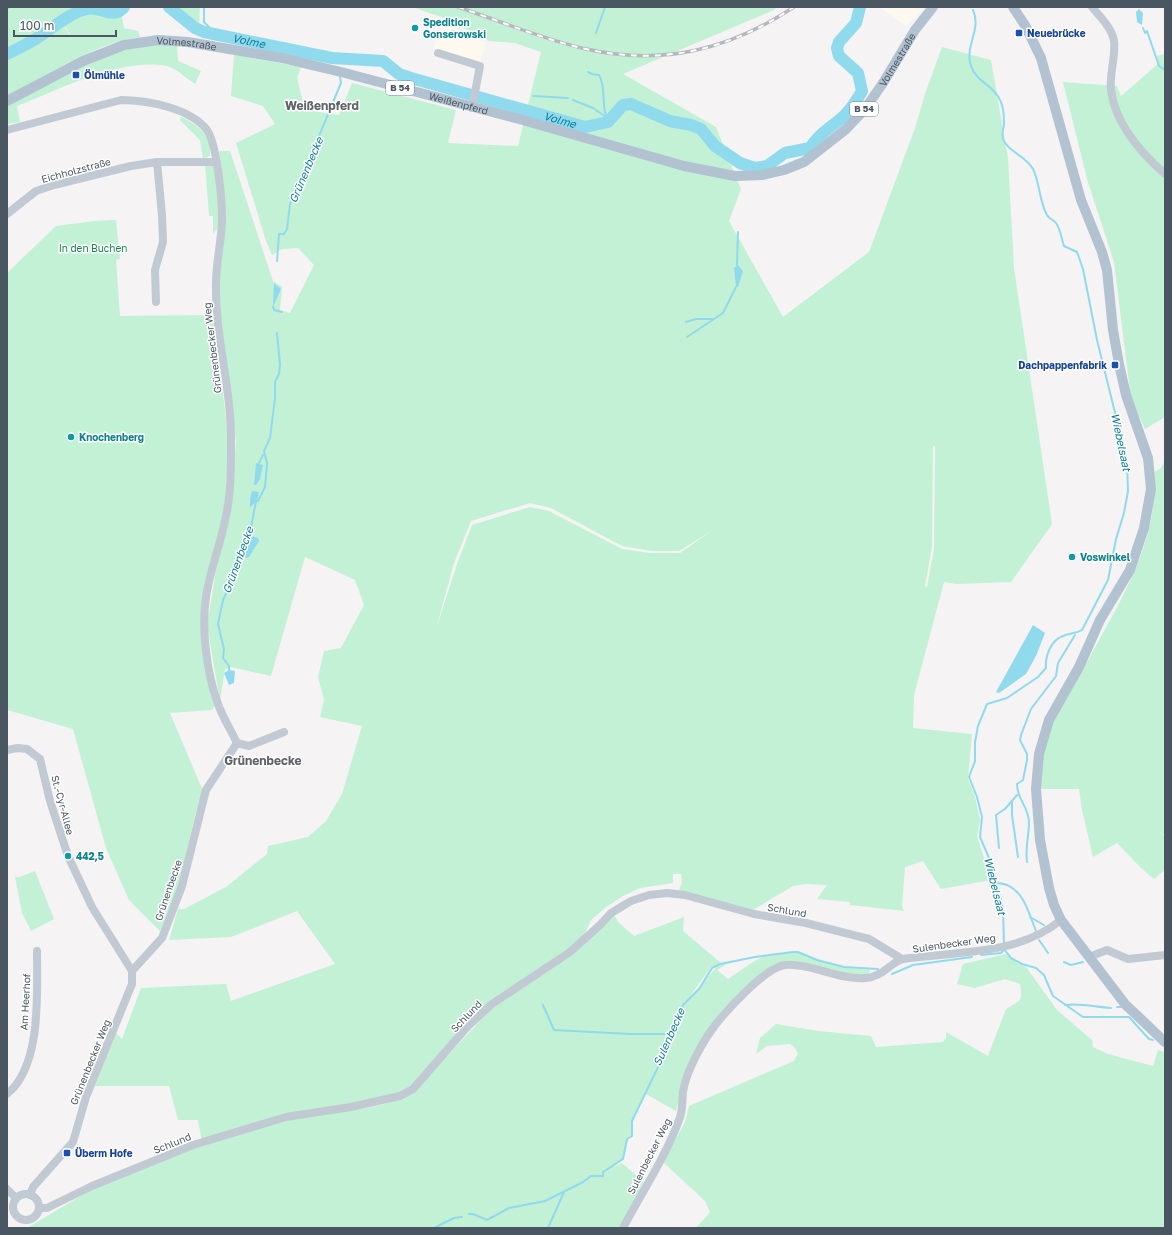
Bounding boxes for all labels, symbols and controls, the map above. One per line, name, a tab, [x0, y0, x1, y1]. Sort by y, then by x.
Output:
scale bar	[14, 12, 116, 38]
place label: Spedition Gonserowski	[423, 16, 486, 40]
text: 100 m	[20, 18, 54, 33]
marker: Spedition Gonserowski	[410, 23, 420, 33]
place label: Neuebrücke	[1027, 27, 1086, 39]
marker: Neuebrücke	[1014, 28, 1024, 38]
water label: Volme	[231, 31, 268, 51]
street label: Volmestraße	[876, 31, 918, 89]
street label: Volmestraße	[156, 34, 218, 53]
place label: Ölmühle	[84, 69, 125, 81]
marker: Ölmühle	[71, 70, 81, 80]
road number: B 54	[386, 81, 414, 95]
street label: Weißenpferd	[428, 89, 490, 117]
district label: Weißenpferd	[285, 98, 359, 113]
road number: B 54	[850, 102, 878, 116]
water label: Volme	[542, 109, 579, 131]
water label: Grünenbecke	[286, 133, 326, 205]
street label: Eichholzstraße	[40, 155, 112, 185]
park label: In den Buchen	[59, 242, 127, 254]
street label: Grünenbecker Weg	[200, 302, 224, 394]
place label: Dachpappenfabrik	[1018, 359, 1107, 371]
marker: Dachpappenfabrik	[1110, 360, 1120, 370]
water label: Wiebelsaat	[1109, 412, 1134, 474]
place label: Knochenberg	[79, 431, 144, 443]
marker: Knochenberg	[66, 432, 76, 442]
water label: Grünenbecke	[219, 523, 256, 595]
place label: Voswinkel	[1080, 551, 1131, 563]
marker: Voswinkel	[1067, 552, 1077, 562]
district label: Grünenbecke	[224, 753, 302, 768]
street label: St.-Cyr-Allee	[49, 774, 77, 836]
place label: 442,5	[76, 850, 104, 862]
marker: 442,5	[63, 851, 73, 861]
water label: Wiebelsaat	[982, 856, 1009, 918]
street label: Grünenbecke	[152, 858, 184, 922]
street label: Schlund	[766, 901, 808, 919]
street label: Sulenbecker Weg	[912, 931, 996, 955]
street label: Am Heerhof	[18, 973, 32, 1031]
street label: Schlund	[448, 998, 484, 1034]
water label: Sulenbecke	[650, 1004, 688, 1068]
street label: Grünenbecker Weg	[67, 1017, 113, 1107]
street label: Sulenbecker Weg	[625, 1116, 673, 1196]
street label: Schlund	[151, 1130, 193, 1156]
place label: Überm Hofe	[75, 1147, 133, 1159]
marker: Überm Hofe	[62, 1148, 72, 1158]

